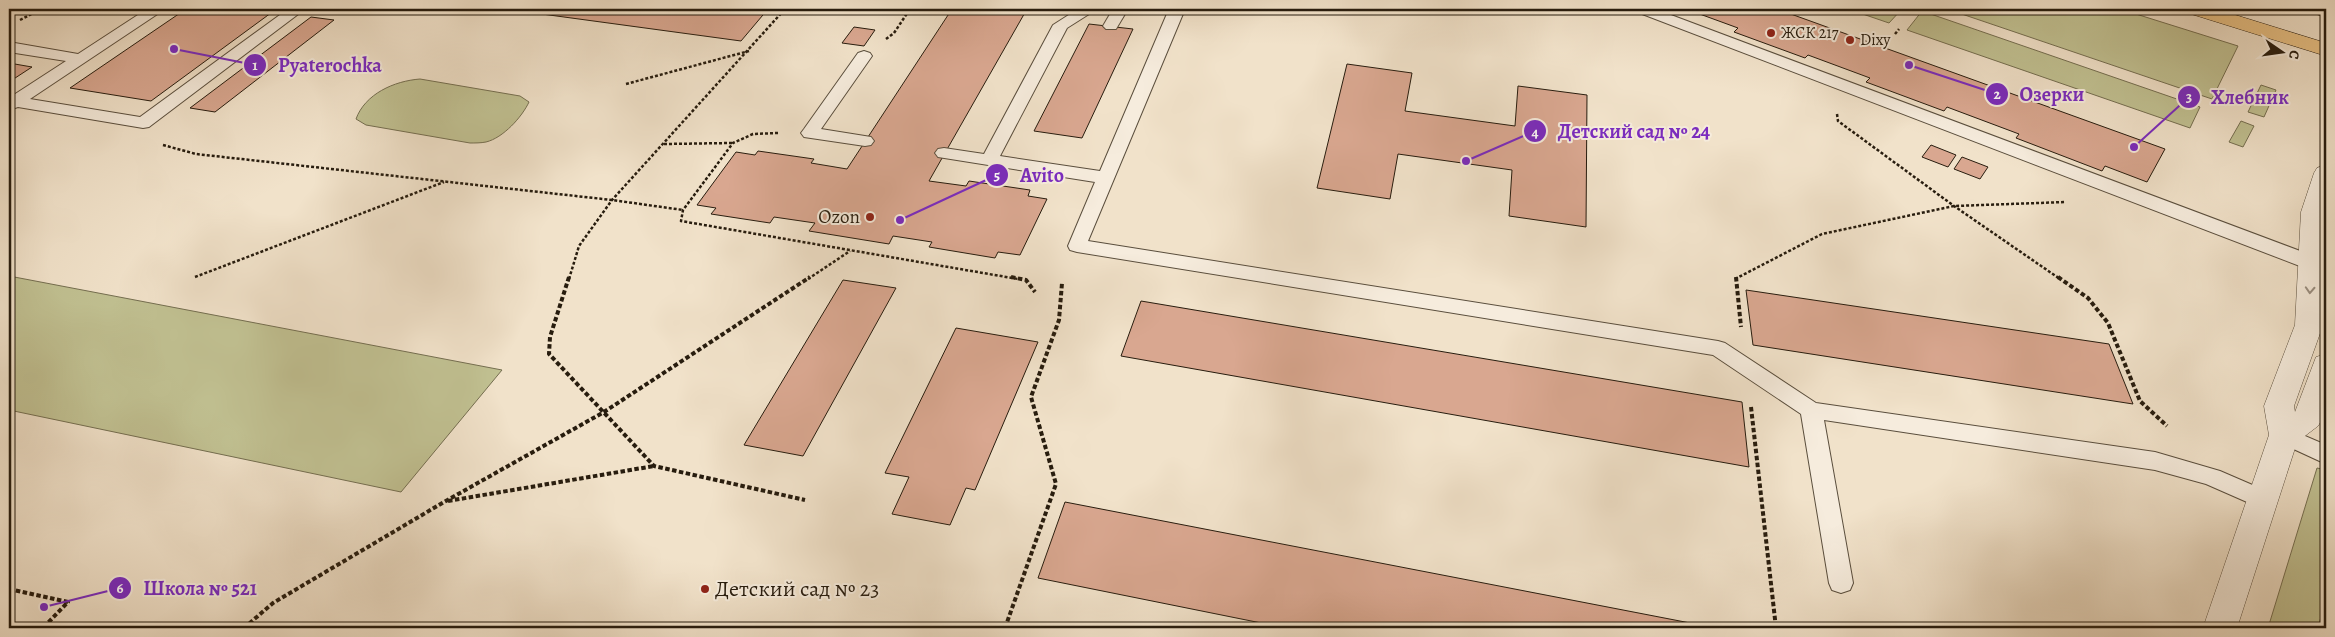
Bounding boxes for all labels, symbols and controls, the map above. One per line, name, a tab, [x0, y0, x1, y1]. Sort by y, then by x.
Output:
place label: ЖСК 217	[1781, 22, 1839, 44]
marker: ЖСК 217	[1765, 27, 1777, 39]
north arrow	[2258, 28, 2308, 78]
place label: Dixy	[1860, 29, 1891, 51]
marker: Dixy	[1844, 34, 1856, 46]
callout: Pyaterochka	[243, 47, 392, 82]
text: С	[2284, 48, 2304, 62]
text: Pyaterochka	[278, 52, 382, 79]
text: 1	[252, 55, 258, 75]
callout: Озерки	[1984, 77, 2094, 112]
callout: Хлебник	[2176, 79, 2299, 114]
text: Озерки	[2020, 81, 2085, 108]
text: 2	[1993, 84, 2001, 104]
text: Хлебник	[2211, 84, 2289, 111]
text: 3	[2186, 87, 2192, 107]
callout: Детский сад № 24	[1522, 114, 1720, 149]
text: Детский сад № 24	[1558, 118, 1711, 145]
text: 4	[1531, 122, 1539, 142]
callout: Avito	[985, 158, 1074, 193]
text: Avito	[1019, 162, 1064, 189]
text: 5	[994, 165, 1000, 185]
place label: Ozon	[818, 204, 860, 230]
marker: Ozon	[864, 211, 876, 223]
one-way arrow	[2305, 286, 2316, 294]
callout: Школа № 521	[108, 570, 266, 605]
place label: Детский сад № 23	[715, 574, 879, 604]
text: Школа № 521	[143, 575, 257, 602]
text: 6	[116, 578, 124, 598]
marker: Детский сад № 23	[699, 583, 711, 595]

